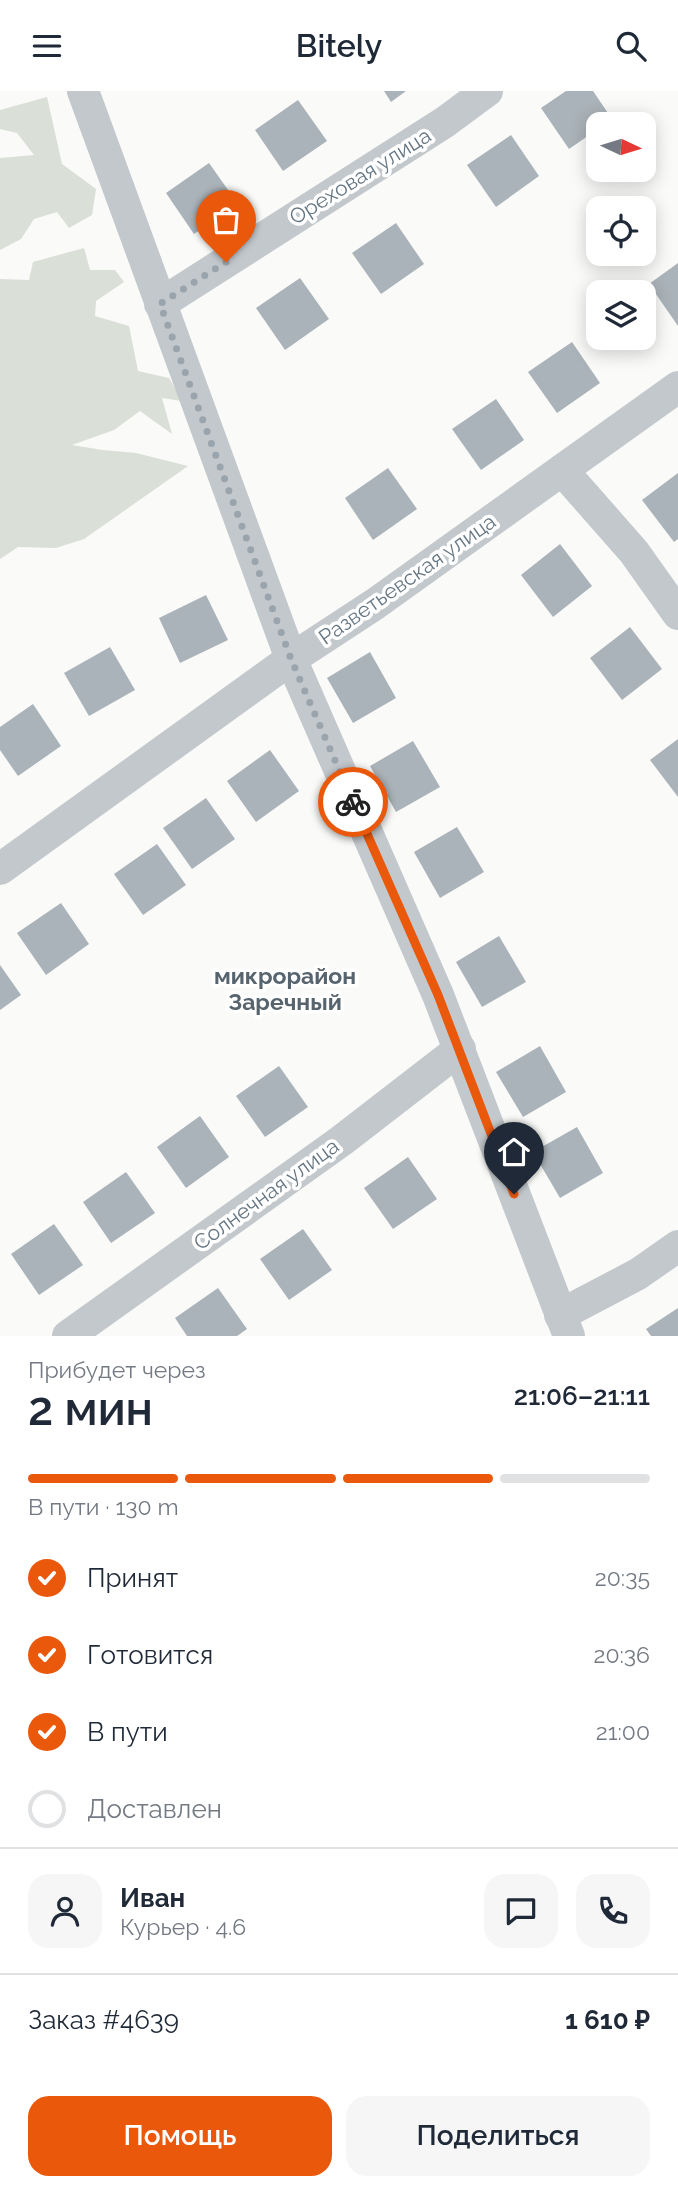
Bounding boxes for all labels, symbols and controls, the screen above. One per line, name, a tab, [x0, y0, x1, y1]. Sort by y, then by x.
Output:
icon: menu	[28, 27, 66, 65]
text: Bitely	[296, 27, 382, 64]
icon: search	[612, 27, 650, 65]
north arrow	[586, 112, 656, 182]
map controls	[586, 112, 656, 350]
street label: Ореховая улица	[285, 123, 435, 229]
pin	[196, 190, 256, 262]
button: locate	[586, 196, 656, 266]
icon: bag	[207, 201, 245, 239]
button: layers	[586, 280, 656, 350]
street label: Разветьевская улица	[314, 508, 500, 650]
courier	[318, 767, 388, 837]
icon: bike	[334, 783, 372, 821]
district label: микрорайон Заречный	[214, 962, 356, 1015]
pin	[484, 1122, 544, 1194]
street label: Солнечная улица	[189, 1133, 343, 1255]
icon: home	[495, 1133, 533, 1171]
text: Прибудет через	[28, 1356, 206, 1383]
text: 21:06–21:11	[514, 1381, 650, 1411]
text: 2 мин	[28, 1382, 153, 1436]
text: В пути · 130 m	[28, 1493, 179, 1520]
icon: check	[28, 1559, 66, 1597]
text: Принят	[87, 1563, 178, 1593]
text: 20:35	[595, 1564, 650, 1591]
icon: check	[28, 1636, 66, 1674]
text: Готовится	[87, 1640, 213, 1670]
text: 20:36	[593, 1641, 650, 1668]
icon: check	[28, 1713, 66, 1751]
text: В пути	[87, 1717, 168, 1747]
text: 21:00	[596, 1718, 650, 1745]
text: Доставлен	[87, 1794, 222, 1824]
button: person	[28, 1874, 102, 1948]
button: chat	[484, 1874, 558, 1948]
button: phone	[576, 1874, 650, 1948]
text: Иван	[120, 1883, 185, 1913]
text: Курьер · 4.6	[120, 1913, 246, 1940]
text: Заказ #4639	[28, 2005, 179, 2035]
text: 1 610 ₽	[565, 2005, 650, 2035]
button: Помощь	[28, 2096, 332, 2176]
button: Поделиться	[346, 2096, 650, 2176]

